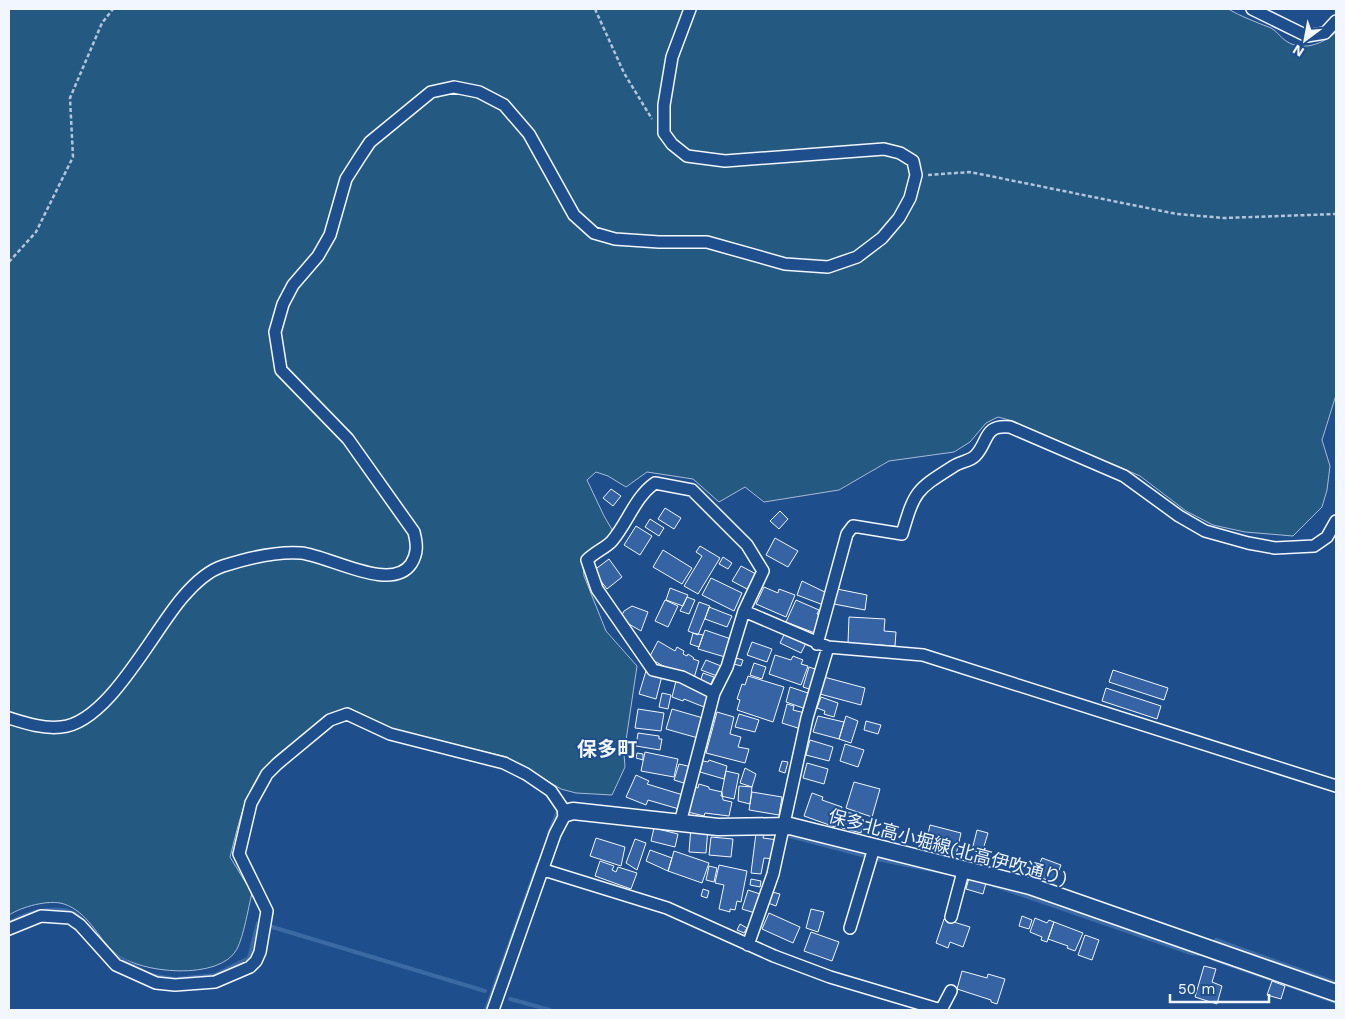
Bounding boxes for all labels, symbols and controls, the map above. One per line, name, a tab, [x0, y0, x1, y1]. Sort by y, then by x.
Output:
north arrow	[1280, 15, 1330, 65]
text: N	[1289, 41, 1307, 61]
district label: 保多町	[577, 737, 637, 761]
street label: 保多北高小堀線(北高伊吹通り)	[826, 805, 1070, 889]
scale bar	[1170, 972, 1269, 1004]
text: 50 m	[1178, 980, 1215, 998]

